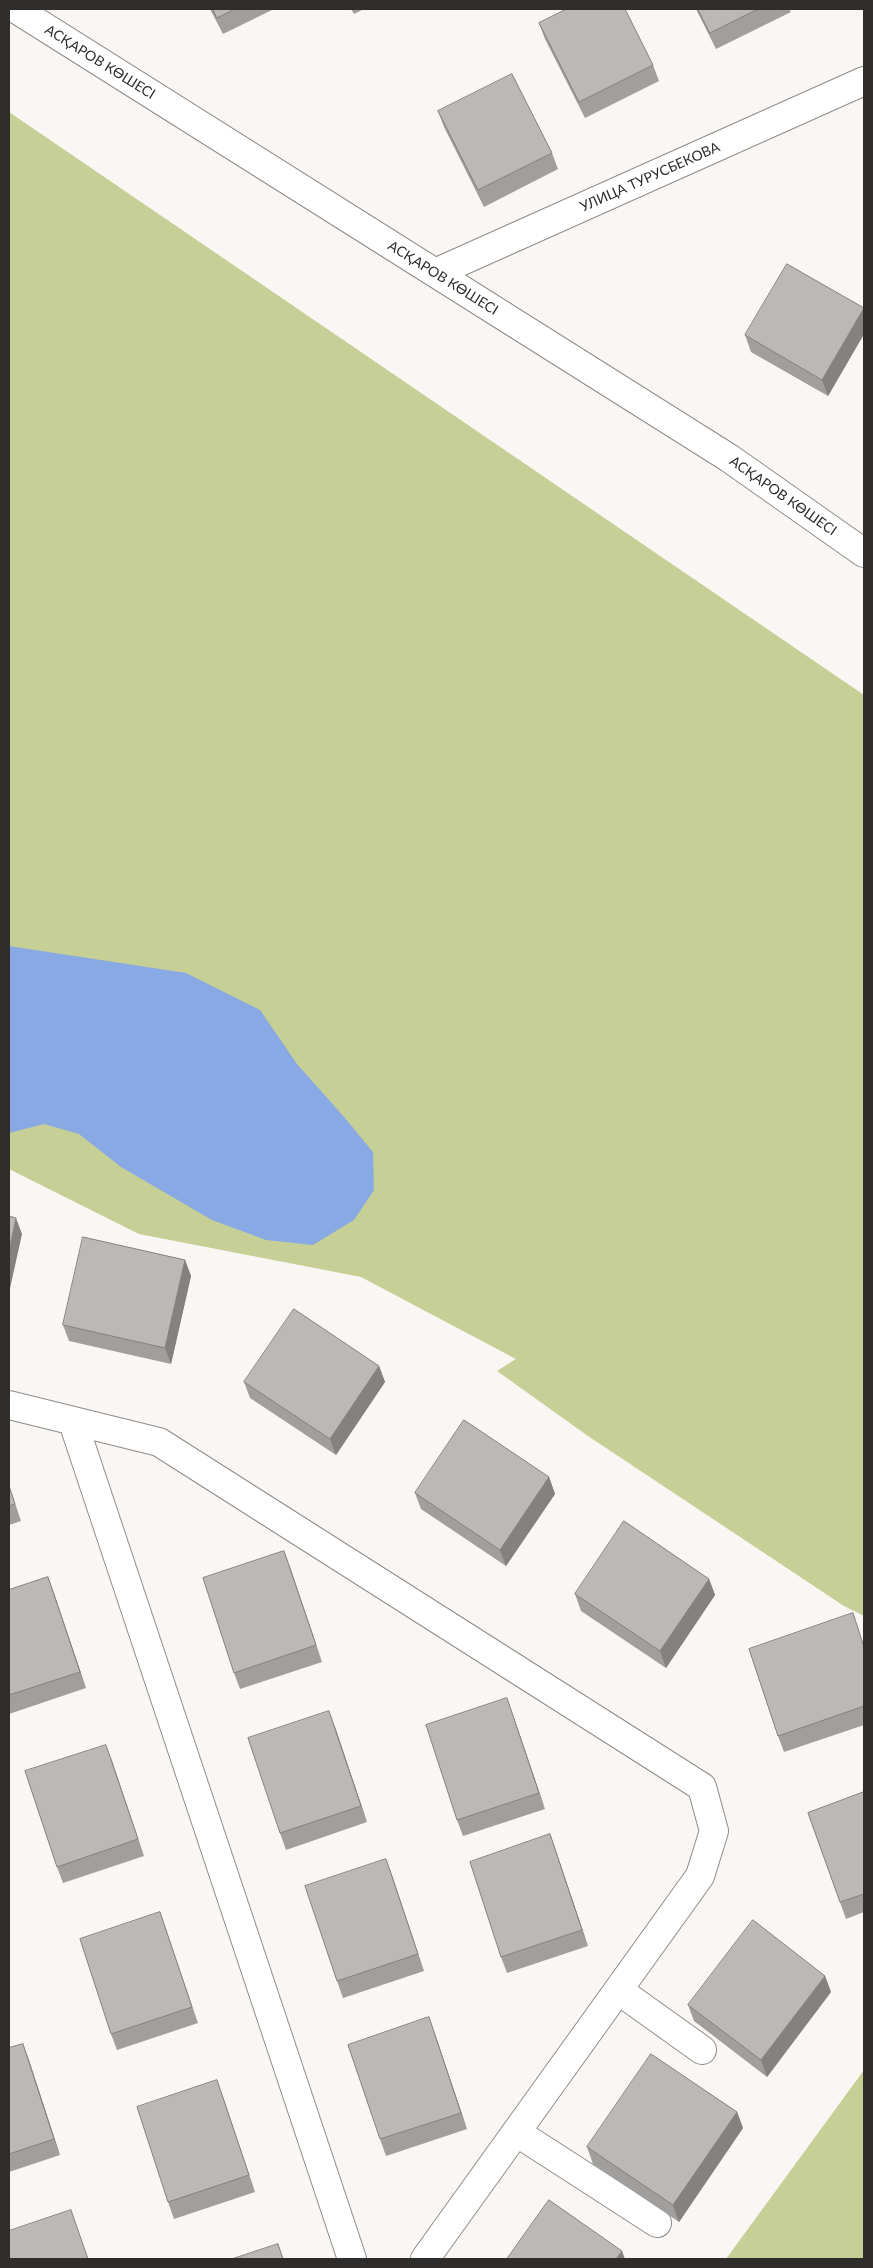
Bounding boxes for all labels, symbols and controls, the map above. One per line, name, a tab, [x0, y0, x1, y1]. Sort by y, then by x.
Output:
street label: АСҚАРОВ КӨШЕСІ	[42, 21, 158, 103]
street label: УЛИЦА ТУРУСБЕКОВА	[578, 139, 722, 215]
street label: АСҚАРОВ КӨШЕСІ	[385, 237, 501, 319]
street label: АСҚАРОВ КӨШЕСІ	[726, 453, 840, 539]

